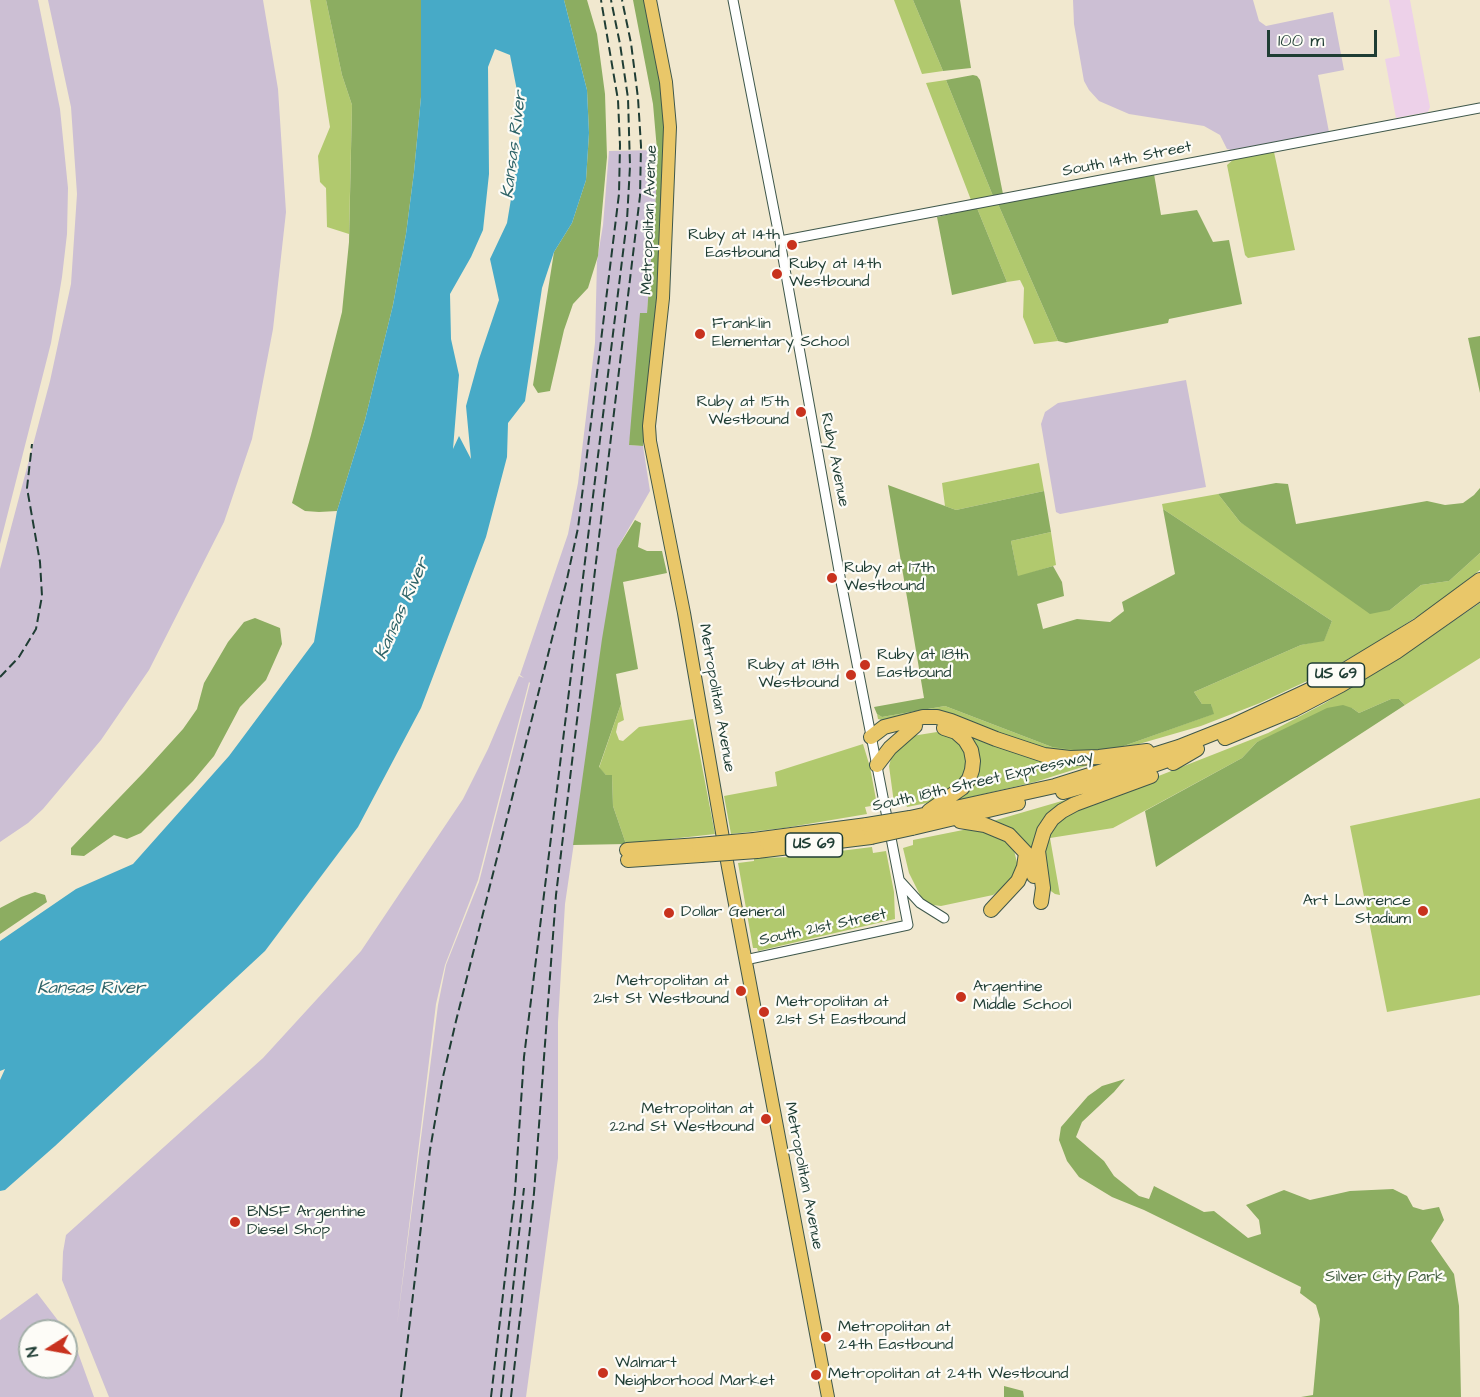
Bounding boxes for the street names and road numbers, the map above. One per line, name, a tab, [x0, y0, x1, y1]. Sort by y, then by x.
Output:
street label: South 14th Street	[1061, 138, 1193, 182]
street label: Metropolitan Avenue	[638, 145, 662, 295]
street label: Ruby Avenue	[815, 411, 853, 509]
street label: Metropolitan Avenue	[694, 622, 738, 774]
road number: US 69	[1308, 663, 1364, 687]
street label: South 18th Street Expressway	[870, 747, 1096, 817]
road number: US 69	[786, 833, 842, 857]
street label: South 21st Street	[758, 905, 888, 951]
street label: Metropolitan Avenue	[779, 1101, 827, 1251]

